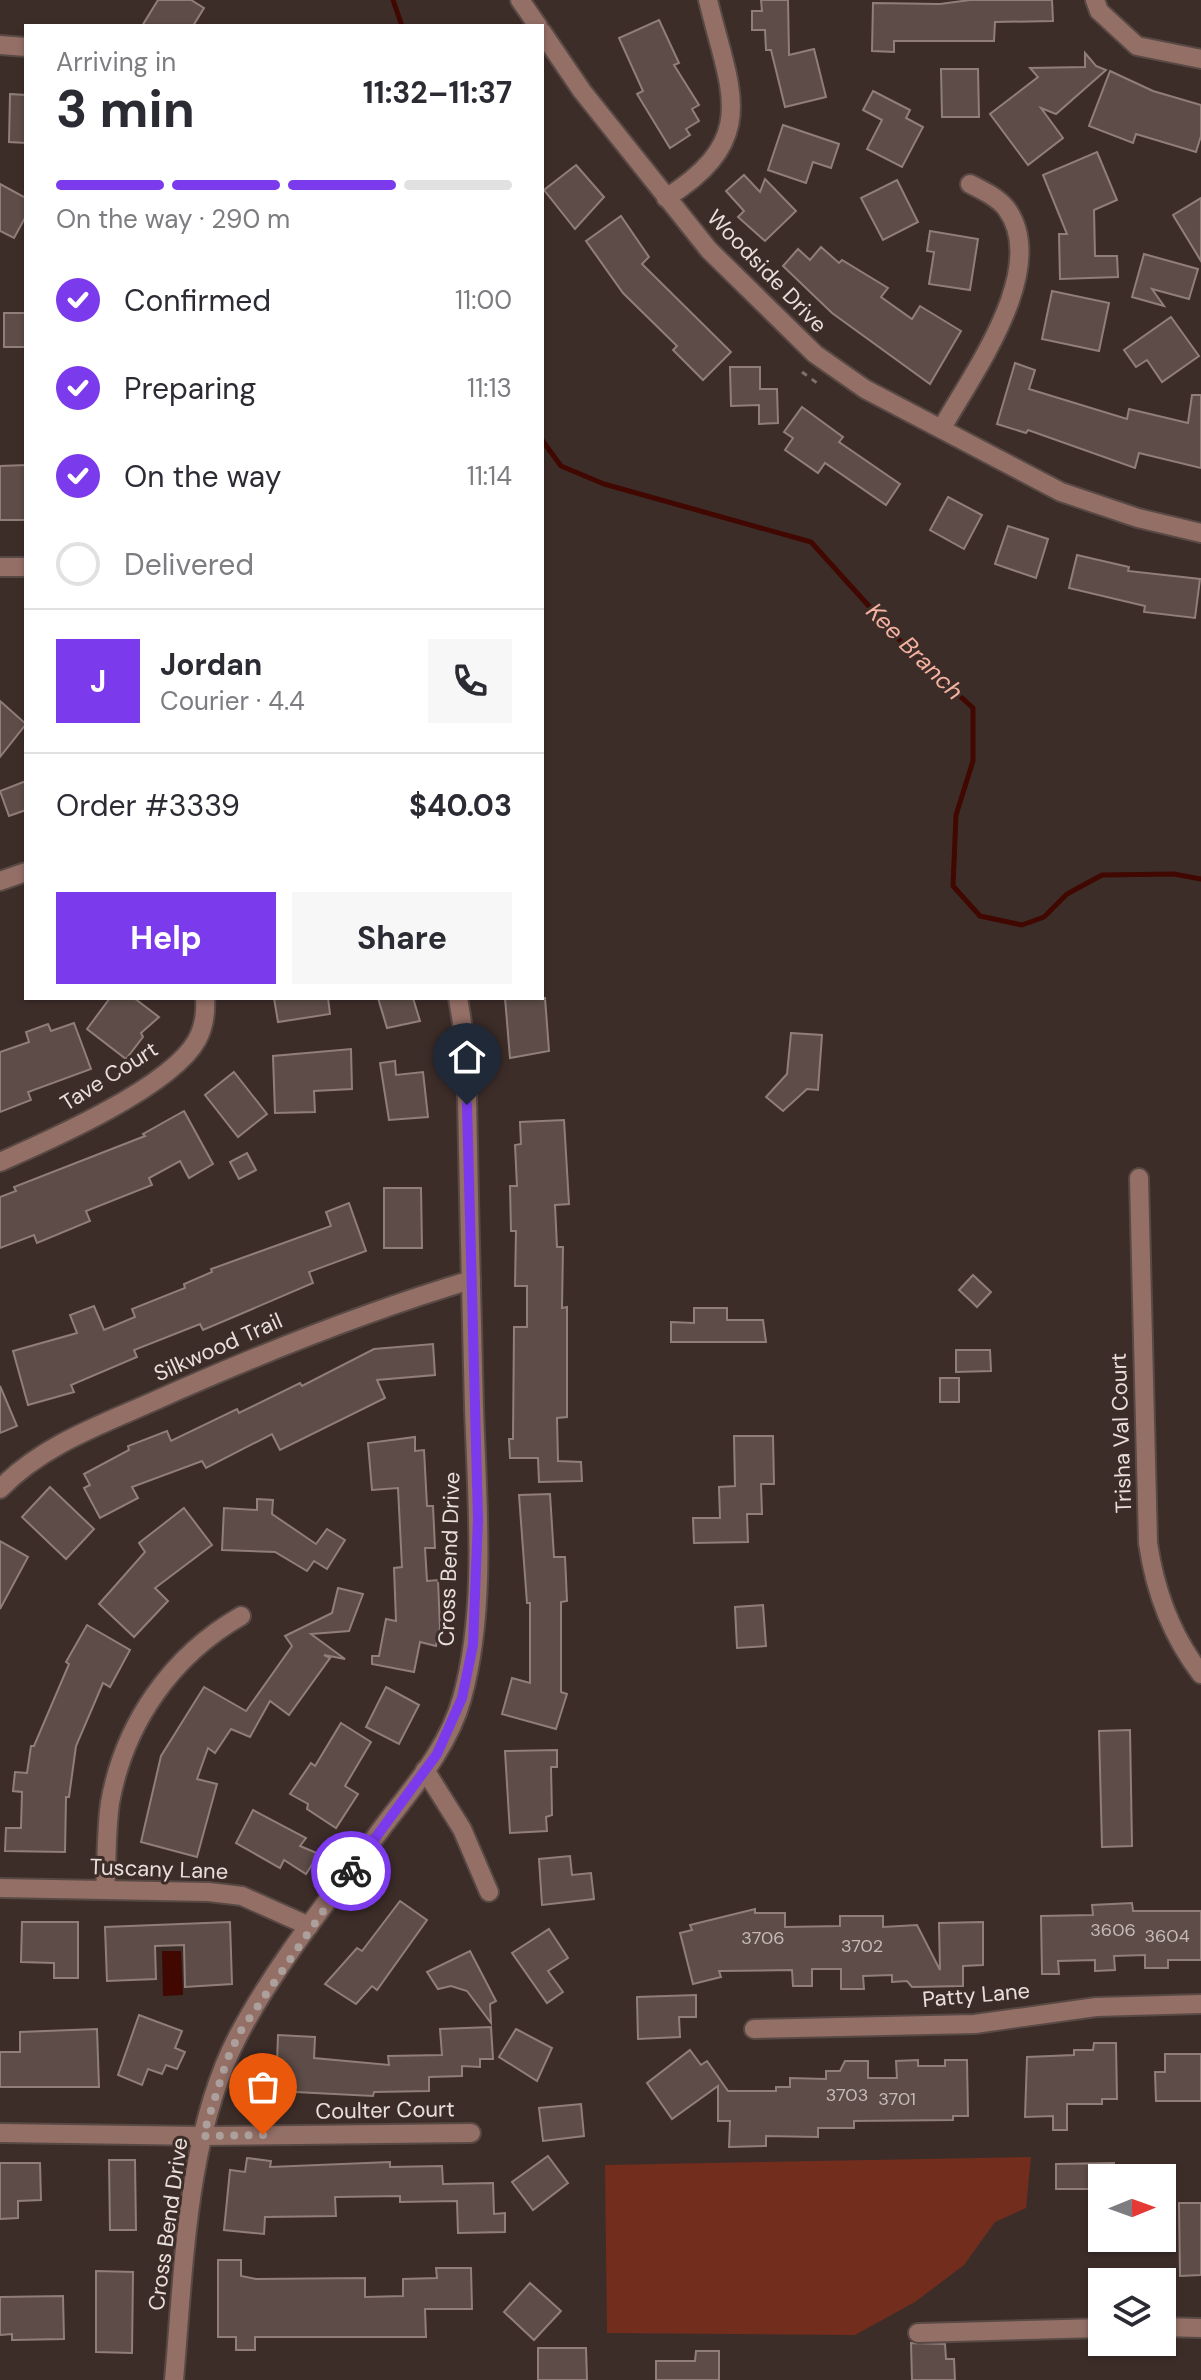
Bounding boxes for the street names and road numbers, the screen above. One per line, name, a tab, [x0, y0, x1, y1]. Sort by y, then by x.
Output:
street label: Woodside Drive	[701, 203, 833, 339]
street label: Tave Court	[55, 1035, 163, 1117]
street label: Silkwood Trail	[149, 1306, 287, 1388]
street label: Trisha Val Court	[1104, 1352, 1138, 1514]
street label: Cross Bend Drive	[431, 1471, 467, 1647]
street label: Tuscany Lane	[89, 1852, 229, 1886]
street label: Patty Lane	[921, 1976, 1031, 2014]
street label: Coulter Court	[315, 2094, 455, 2126]
street label: Cross Bend Drive	[141, 2136, 195, 2312]

